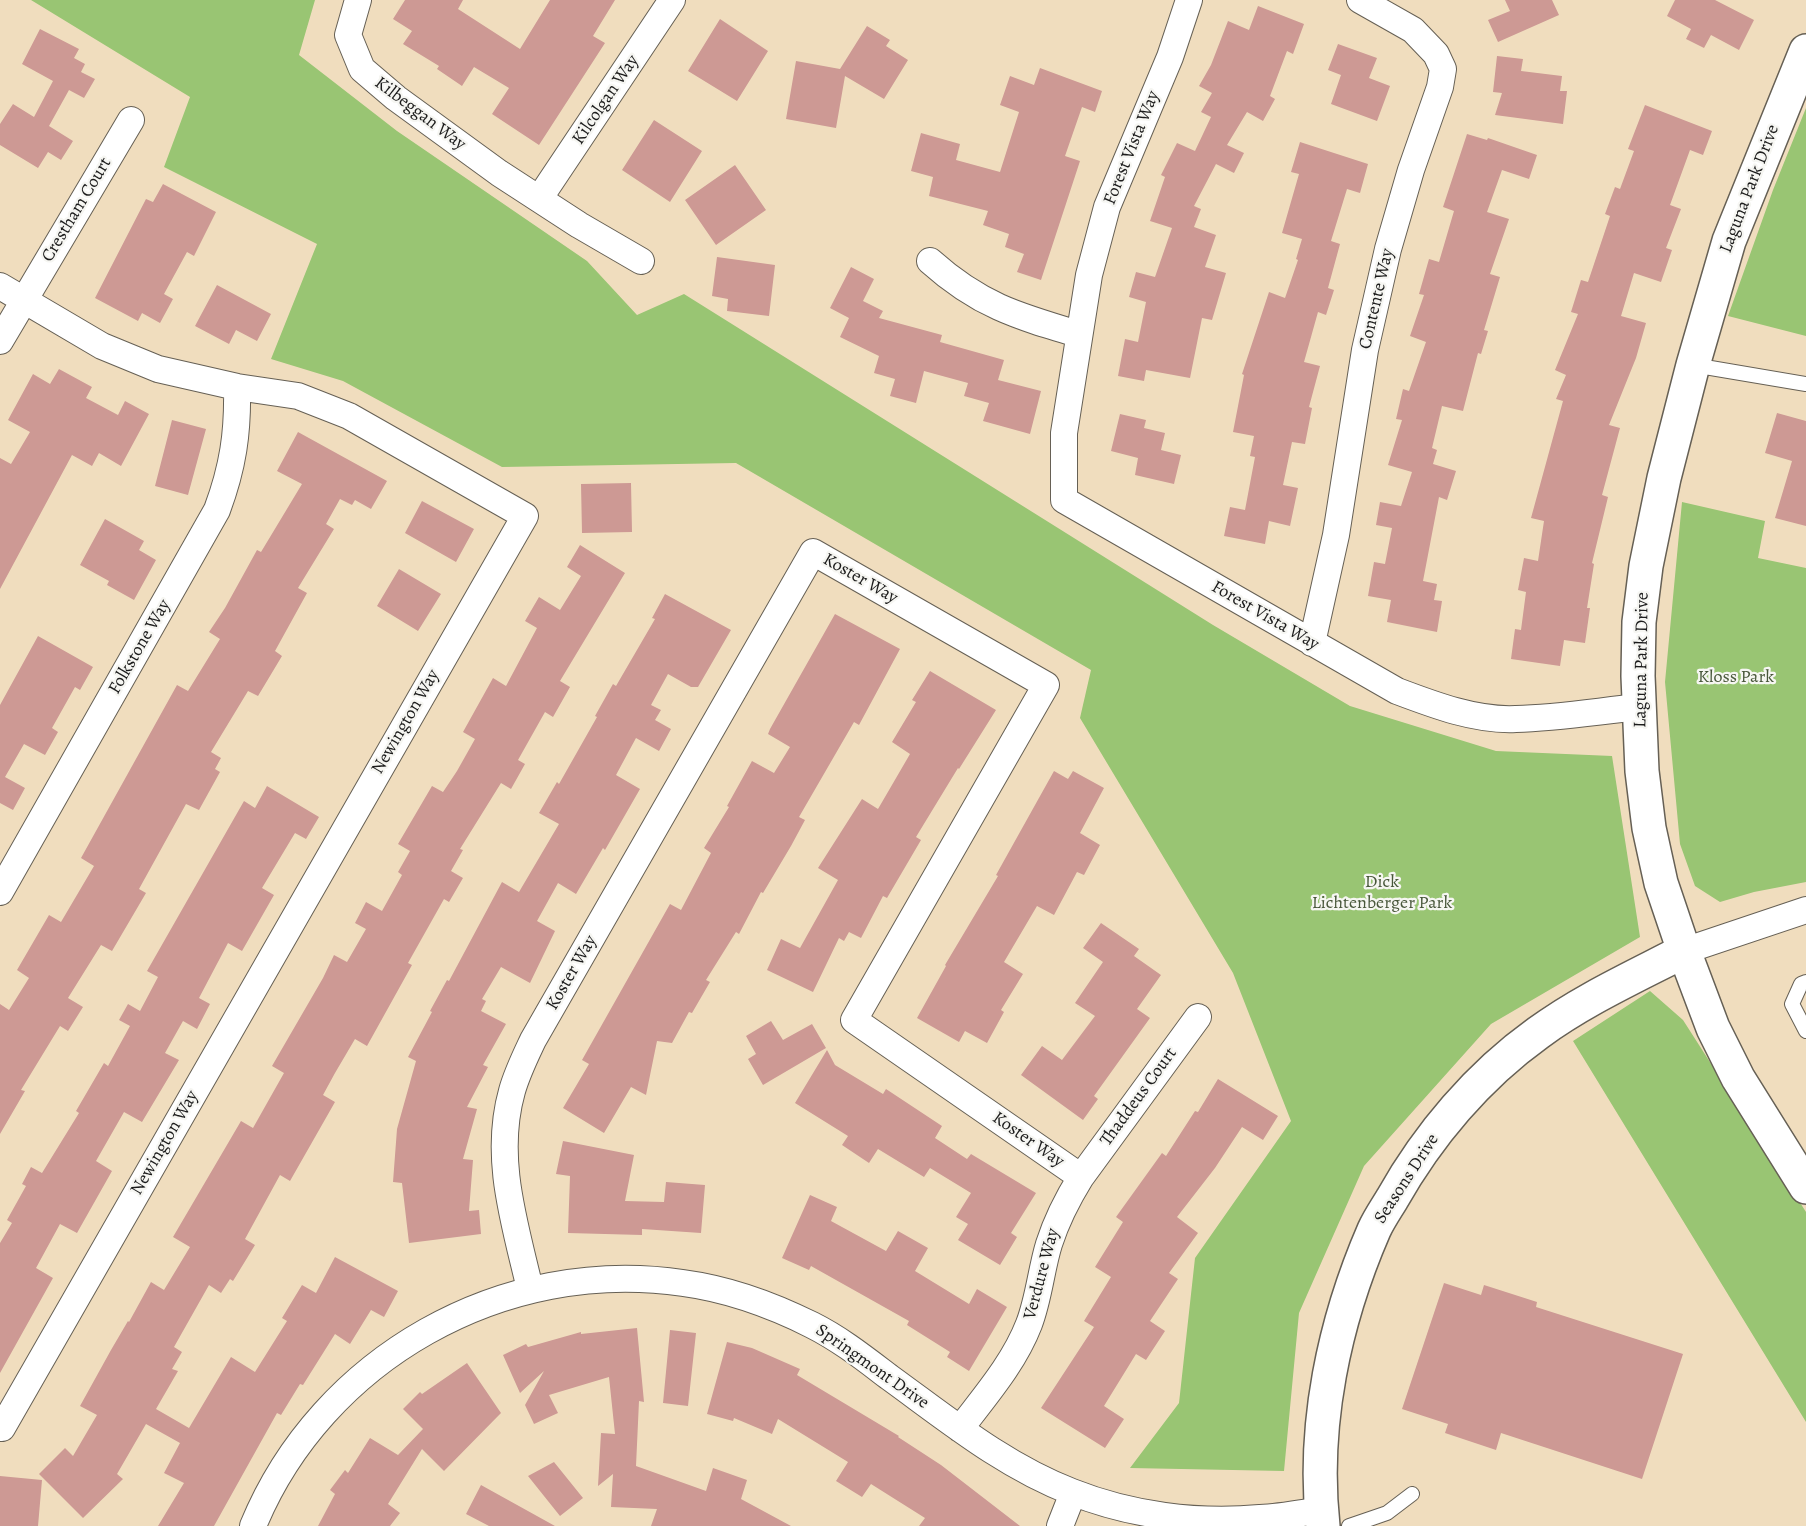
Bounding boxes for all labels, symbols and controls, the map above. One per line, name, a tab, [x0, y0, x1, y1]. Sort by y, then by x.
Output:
street label: Kilcolgan Way	[568, 51, 644, 149]
street label: Kilbeggan Way	[370, 73, 470, 155]
street label: Forest Vista Way	[1099, 88, 1165, 208]
street label: Laguna Park Drive	[1716, 122, 1784, 256]
street label: Crestham Court	[37, 154, 117, 266]
street label: Contente Way	[1355, 247, 1399, 351]
street label: Koster Way	[819, 549, 901, 609]
street label: Forest Vista Way	[1207, 576, 1323, 656]
street label: Laguna Park Drive	[1630, 592, 1654, 728]
street label: Folkstone Way	[104, 596, 176, 698]
street label: Newington Way	[367, 666, 445, 778]
park label: Kloss Park	[1698, 667, 1774, 689]
park label: Dick Lichtenberger Park	[1312, 872, 1452, 914]
street label: Koster Way	[542, 932, 602, 1014]
street label: Thaddeus Court	[1096, 1043, 1182, 1151]
street label: Newington Way	[126, 1087, 204, 1199]
street label: Koster Way	[988, 1107, 1068, 1173]
street label: Seasons Drive	[1370, 1130, 1444, 1228]
street label: Verdure Way	[1019, 1226, 1065, 1322]
street label: Springmont Drive	[811, 1320, 933, 1414]

